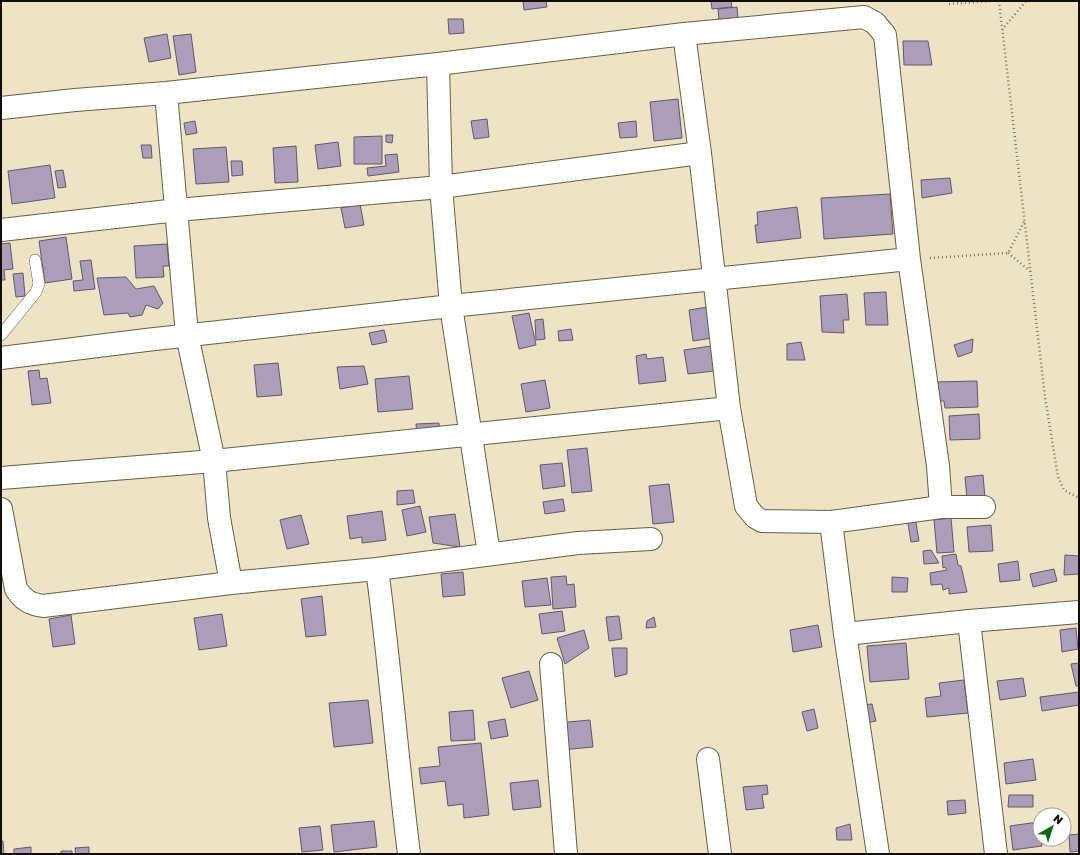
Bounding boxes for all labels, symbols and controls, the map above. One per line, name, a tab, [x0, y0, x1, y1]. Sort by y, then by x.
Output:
north arrow	[1032, 807, 1072, 847]
text: N	[1051, 811, 1066, 827]

